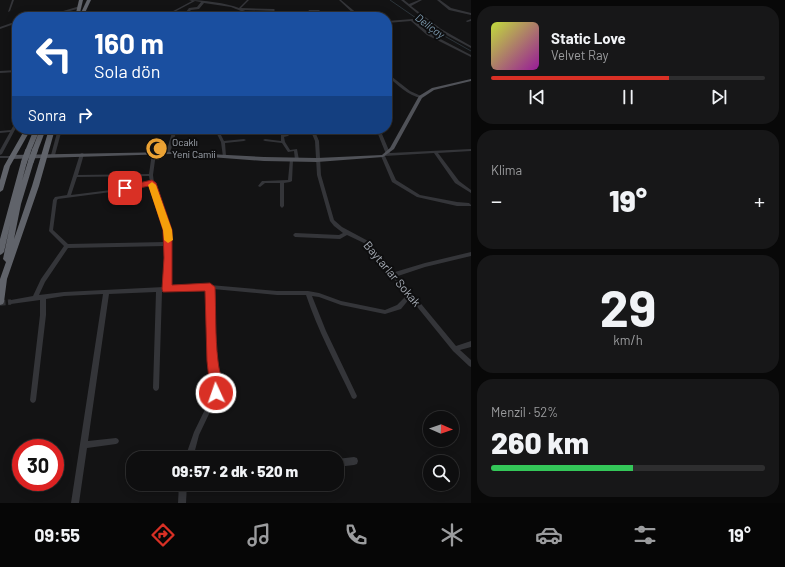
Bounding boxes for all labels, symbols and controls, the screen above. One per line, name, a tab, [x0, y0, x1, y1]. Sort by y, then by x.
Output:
water label: Deliçay	[413, 10, 448, 41]
text: 160 m	[94, 26, 164, 60]
icon: left	[28, 28, 80, 80]
text: Static Love	[551, 29, 626, 47]
text: Velvet Ray	[551, 47, 609, 63]
text: Sola dön	[94, 60, 160, 82]
icon: previous	[526, 86, 548, 108]
icon: pause	[617, 86, 639, 108]
icon: next	[708, 86, 730, 108]
icon: right	[74, 104, 96, 126]
text: Sonra	[28, 106, 66, 124]
mosque icon: Ocaklı Yeni Camii	[143, 135, 169, 161]
place label: Ocaklı Yeni Camii	[172, 136, 216, 160]
text: Klima	[491, 162, 522, 178]
pin	[108, 171, 142, 205]
icon: arrive	[114, 177, 136, 199]
text: 19°	[609, 182, 647, 218]
text: −	[491, 187, 502, 213]
text: +	[754, 187, 765, 213]
street label: Baytarlar Sokak	[361, 238, 424, 309]
text: 29	[600, 275, 656, 337]
text: km/h	[613, 332, 643, 348]
position arrow	[195, 372, 237, 414]
text: Menzil · 52%	[491, 404, 558, 420]
north arrow	[423, 411, 459, 447]
map controls	[423, 411, 459, 491]
text: 260 km	[491, 424, 589, 460]
speed limit sign: 30	[12, 439, 64, 491]
button: search	[423, 455, 459, 491]
text: 09:57 · 2 dk · 520 m	[172, 462, 298, 480]
icon: directions	[149, 521, 177, 549]
icon: music	[245, 521, 273, 549]
icon: phone	[342, 521, 370, 549]
icon: climate	[438, 521, 466, 549]
icon: car	[535, 521, 563, 549]
icon: filters	[631, 521, 659, 549]
text: 09:55	[34, 524, 80, 546]
text: 19°	[728, 524, 751, 546]

